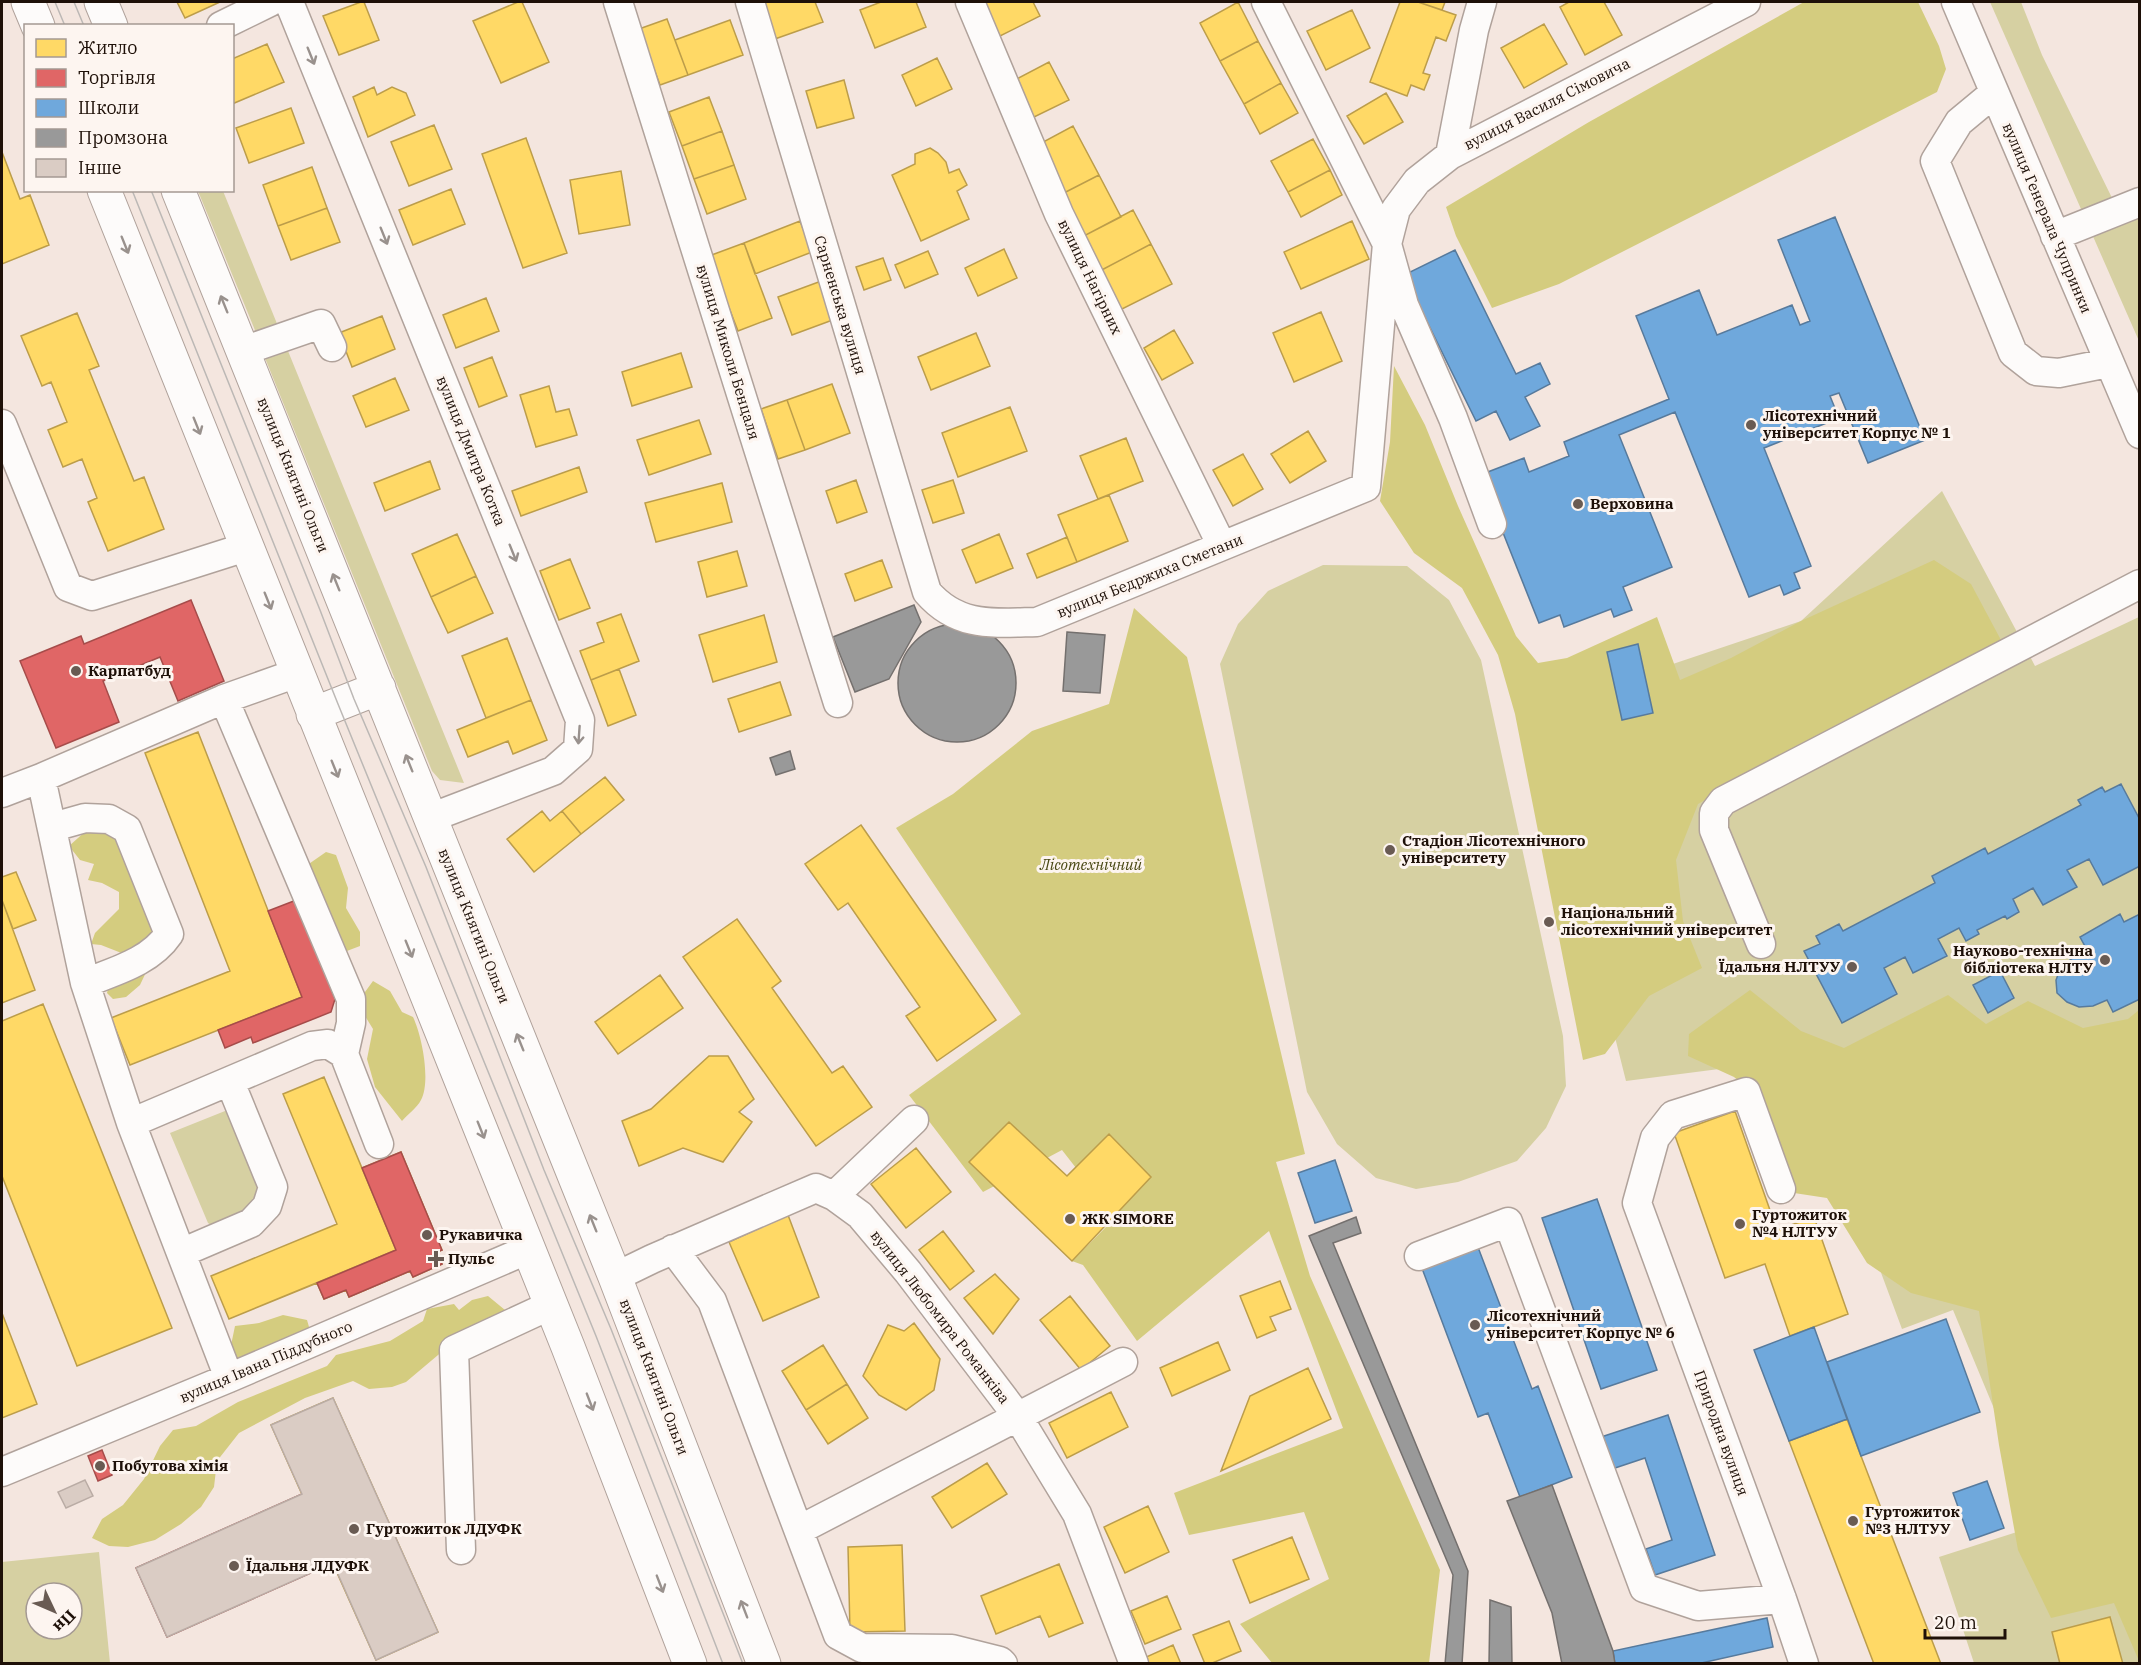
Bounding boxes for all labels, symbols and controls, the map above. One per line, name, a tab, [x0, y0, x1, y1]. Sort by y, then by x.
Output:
legend	[24, 24, 234, 192]
text: Житло	[78, 36, 137, 59]
one-way arrow	[306, 46, 317, 64]
street label: вулиця Василя Сімовича	[1461, 53, 1633, 154]
text: Торгівля	[78, 66, 156, 89]
text: Школи	[78, 96, 139, 119]
street label: вулиця Генерала Чупринки	[1999, 120, 2096, 316]
text: Промзона	[78, 126, 168, 149]
text: Інше	[78, 156, 121, 179]
street label: вулиця Нагірних	[1054, 216, 1127, 338]
one-way arrow	[379, 227, 390, 245]
street label: Сарненська вулиця	[810, 233, 871, 377]
one-way arrow	[120, 235, 131, 254]
street label: вулиця Миколи Бенцаля	[693, 262, 764, 442]
one-way arrow	[218, 295, 229, 314]
street label: вулиця Дмитра Котка	[433, 373, 510, 529]
street label: вулиця Княгині Ольги	[254, 394, 333, 555]
place label: Лісотехнічний університет Корпус № 1	[1762, 406, 1951, 442]
one-way arrow	[193, 416, 204, 435]
marker: Лісотехнічний університет Корпус № 1	[1744, 418, 1758, 432]
place label: Верховина	[1590, 494, 1674, 513]
marker: Верховина	[1571, 497, 1585, 511]
street label: вулиця Бедржиха Сметани	[1054, 529, 1246, 622]
one-way arrow	[508, 544, 519, 562]
one-way arrow	[330, 574, 341, 592]
one-way arrow	[263, 592, 274, 610]
place label: Карпатбуд	[88, 661, 171, 680]
marker: Карпатбуд	[69, 664, 83, 678]
one-way arrow	[573, 725, 584, 745]
one-way arrow	[403, 755, 414, 773]
one-way arrow	[330, 759, 341, 777]
place label: Стадіон Лісотехнічного університету	[1401, 831, 1586, 867]
marker: Стадіон Лісотехнічного університету	[1383, 843, 1397, 857]
street label: вулиця Княгині Ольги	[435, 845, 514, 1006]
park label: Лісотехнічний	[1039, 855, 1143, 874]
place label: Національний лісотехнічний університет	[1560, 903, 1773, 939]
marker: Національний лісотехнічний університет	[1542, 915, 1556, 929]
one-way arrow	[404, 940, 415, 958]
place label: Науково-технічна бібліотека НЛТУ	[1953, 941, 2094, 977]
marker: Науково-технічна бібліотека НЛТУ	[2098, 953, 2112, 967]
place label: Їдальня НЛТУУ	[1719, 957, 1841, 976]
marker: Їдальня НЛТУУ	[1845, 960, 1859, 974]
one-way arrow	[514, 1033, 525, 1052]
one-way arrow	[476, 1121, 487, 1139]
place label: Гуртожиток №4 НЛТУУ	[1752, 1205, 1847, 1241]
place label: ЖК SIMORE	[1082, 1209, 1174, 1228]
marker: ЖК SIMORE	[1063, 1212, 1077, 1226]
one-way arrow	[587, 1214, 598, 1232]
marker: Гуртожиток №4 НЛТУУ	[1733, 1217, 1747, 1231]
place label: Рукавичка	[439, 1225, 523, 1244]
street label: вулиця Любомира Романківа	[867, 1226, 1014, 1407]
marker: Рукавичка	[420, 1228, 434, 1242]
place label: Пульс	[448, 1249, 494, 1268]
marker: Пульс	[429, 1252, 443, 1266]
street label: вулиця Княгині Ольги	[616, 1296, 693, 1458]
place label: Лісотехнічний університет Корпус № 6	[1486, 1306, 1675, 1342]
street label: вулиця Івана Піддубного	[177, 1316, 355, 1407]
marker: Лісотехнічний університет Корпус № 6	[1468, 1318, 1482, 1332]
street label: Природна вулиця	[1690, 1367, 1753, 1498]
one-way arrow	[585, 1392, 596, 1411]
place label: Побутова хімія	[112, 1456, 228, 1475]
marker: Побутова хімія	[93, 1459, 107, 1473]
place label: Гуртожиток №3 НЛТУУ	[1865, 1502, 1960, 1538]
marker: Гуртожиток №3 НЛТУУ	[1846, 1514, 1860, 1528]
place label: Гуртожиток ЛДУФК	[366, 1519, 522, 1538]
marker: Гуртожиток ЛДУФК	[347, 1522, 361, 1536]
place label: Їдальня ЛДУФК	[246, 1556, 369, 1575]
marker: Їдальня ЛДУФК	[227, 1559, 241, 1573]
one-way arrow	[655, 1574, 666, 1593]
north arrow	[24, 1581, 84, 1641]
one-way arrow	[738, 1600, 749, 1618]
scale bar	[1925, 1602, 2004, 1640]
text: Пн	[49, 1606, 80, 1637]
text: 20 m	[1934, 1611, 1977, 1634]

